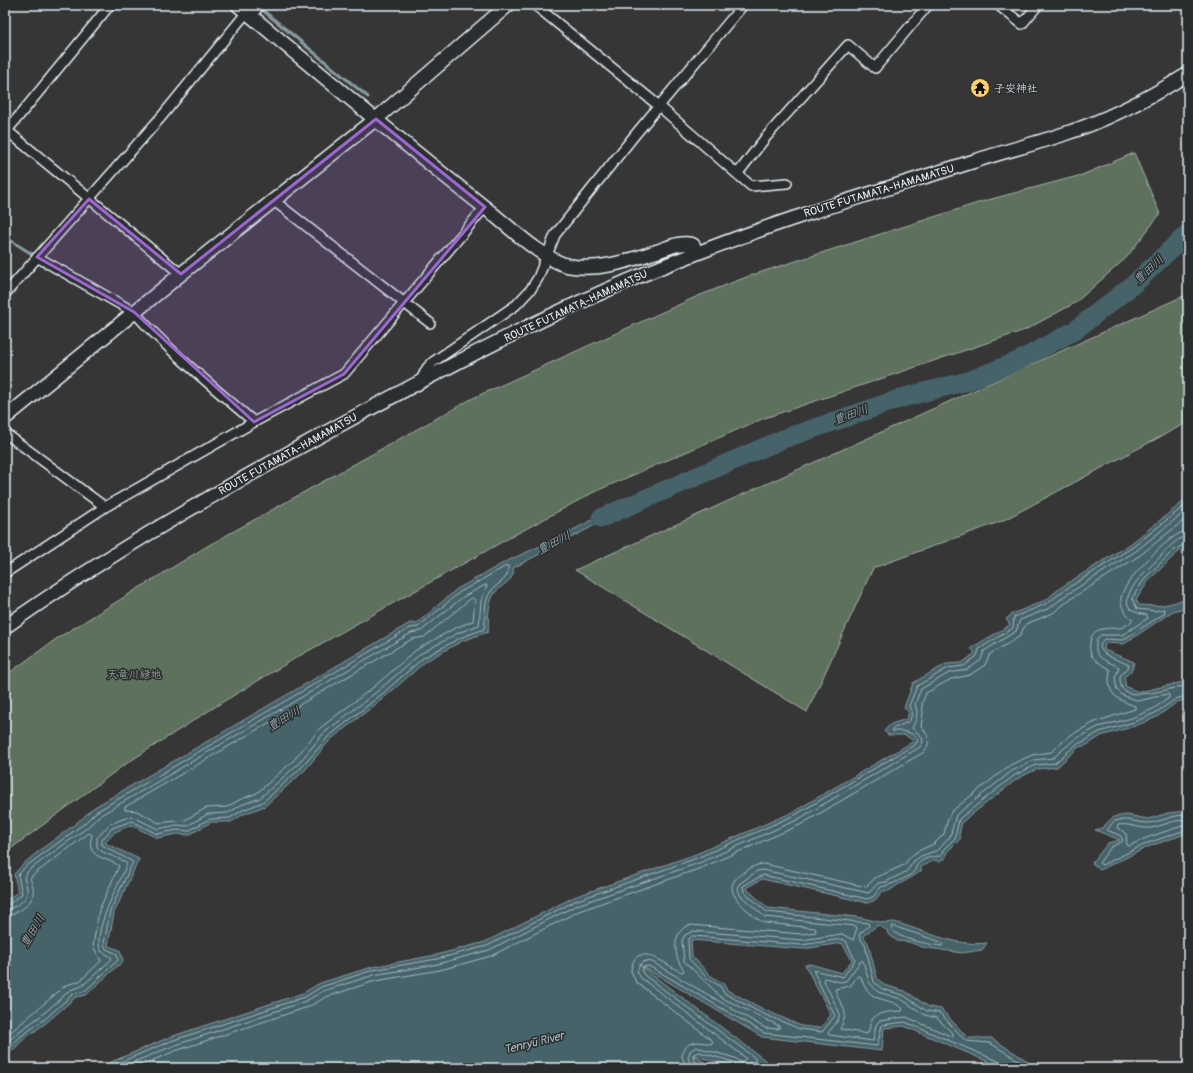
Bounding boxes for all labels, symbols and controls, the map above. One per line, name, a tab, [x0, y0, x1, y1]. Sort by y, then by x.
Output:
temple icon: 子安神社	[969, 77, 991, 99]
place label: 子安神社	[994, 82, 1038, 95]
street label: ROUTE FUTAMATA-HAMAMATSU	[802, 162, 956, 220]
water label: 豊田川	[1131, 252, 1167, 288]
street label: ROUTE FUTAMATA-HAMAMATSU	[502, 267, 650, 345]
water label: 豊田川	[832, 402, 870, 428]
street label: ROUTE FUTAMATA-HAMAMATSU	[216, 410, 360, 498]
water label: 豊田川	[535, 528, 573, 558]
park label: 天竜川緑地	[107, 668, 162, 681]
water label: 豊田川	[265, 704, 303, 734]
water label: 豊田川	[17, 912, 49, 950]
water label: Tenryū River	[502, 1028, 567, 1058]

